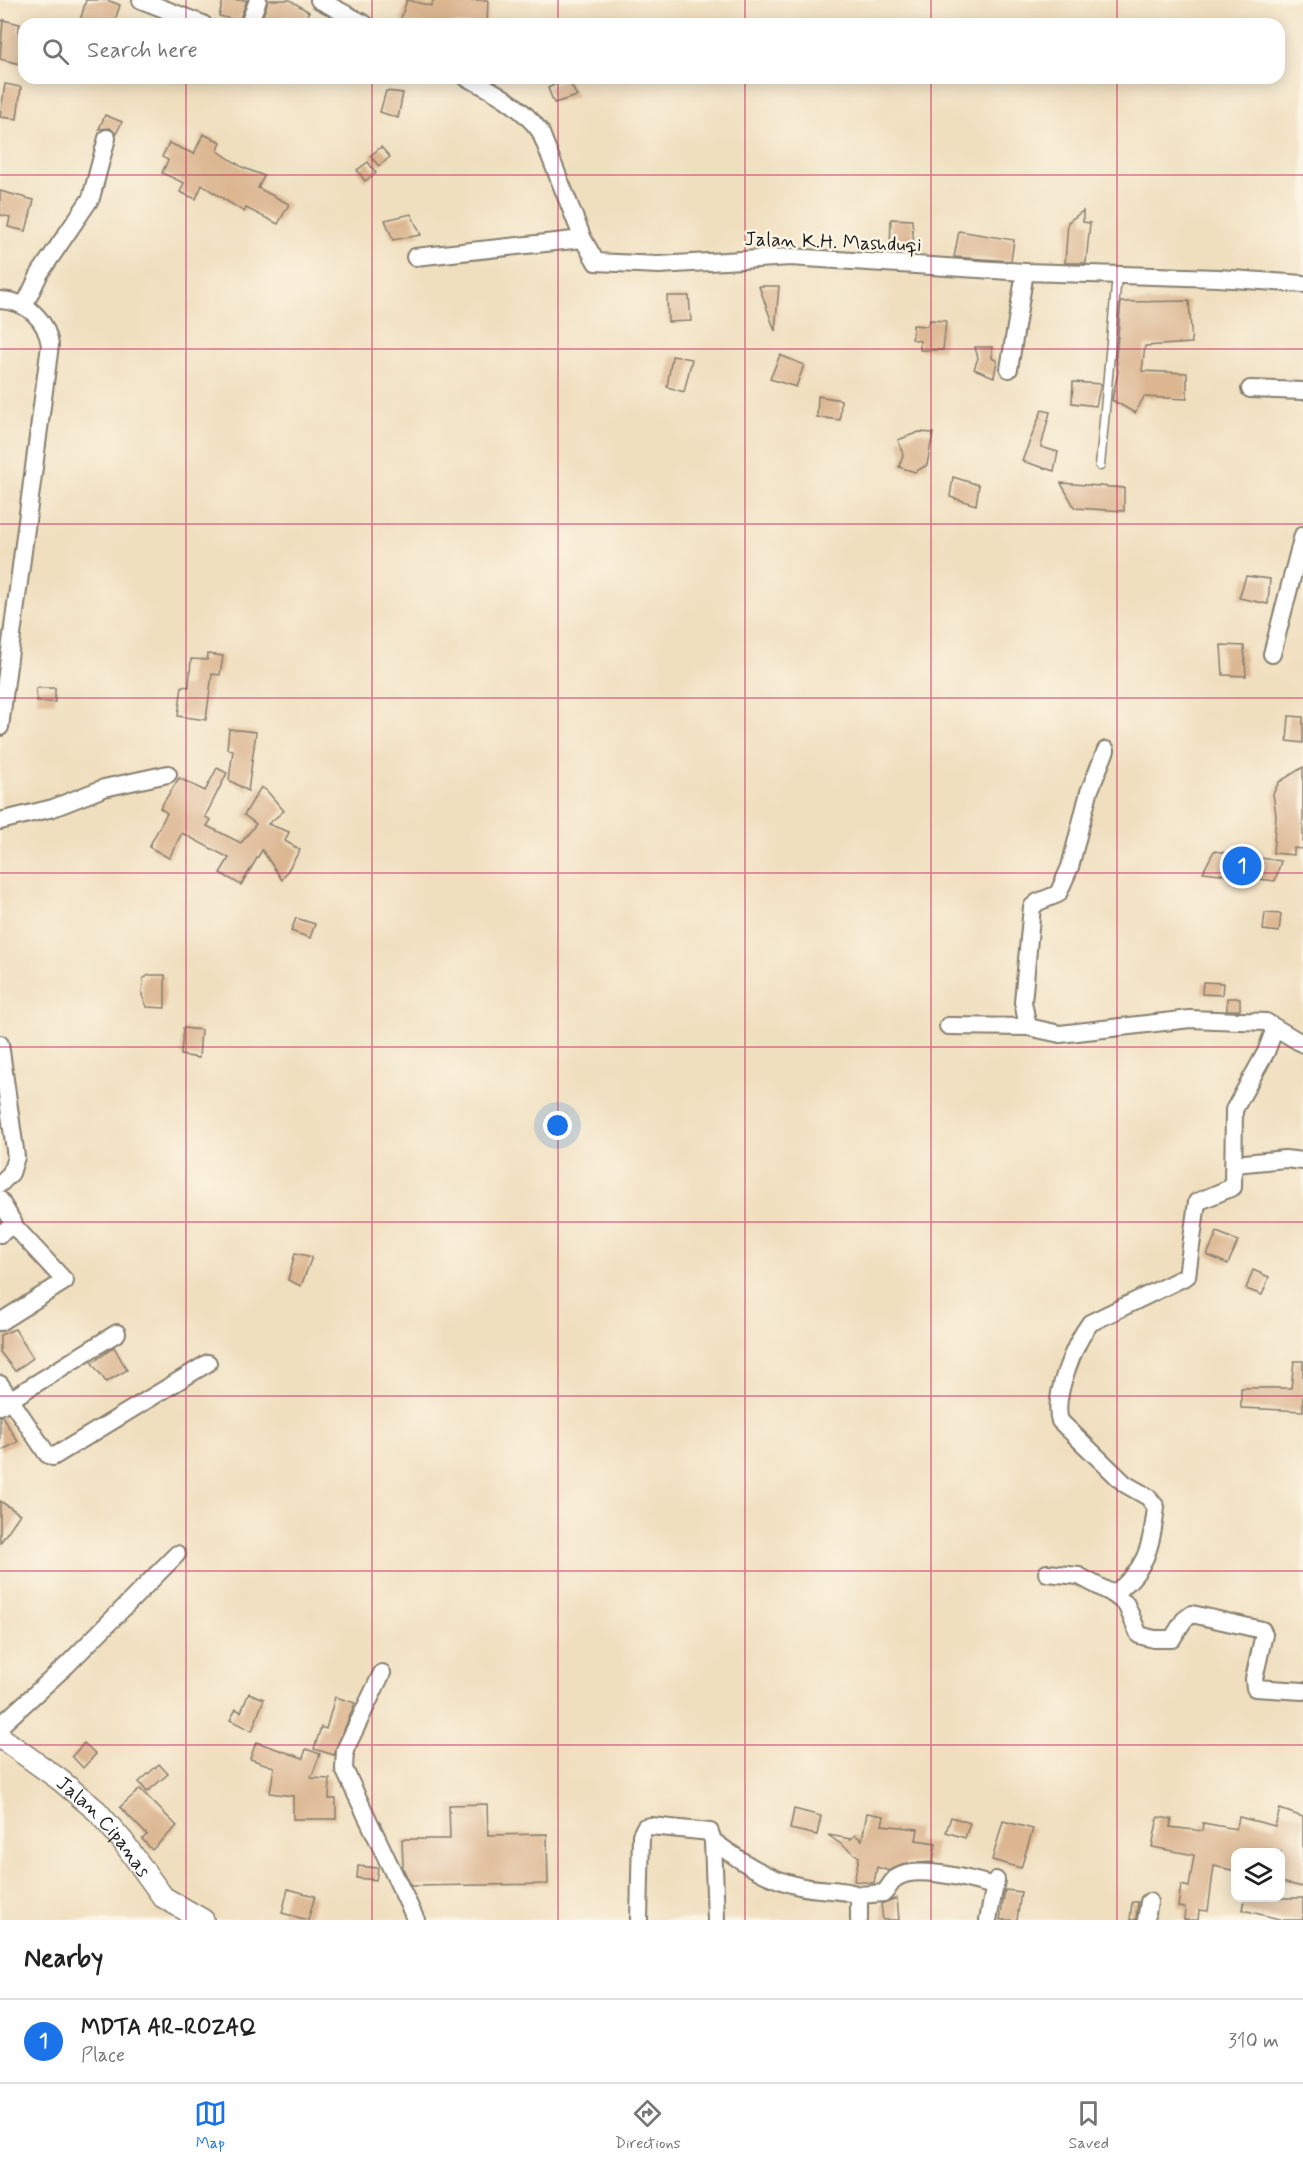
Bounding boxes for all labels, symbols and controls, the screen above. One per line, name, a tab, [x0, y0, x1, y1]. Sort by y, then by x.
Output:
search box	[18, 18, 1285, 84]
icon: search	[39, 35, 72, 68]
text: Search here	[87, 37, 198, 65]
street label: Jalan K.H. Mashduqi	[744, 226, 922, 259]
pin: 1	[1222, 844, 1262, 888]
your location	[543, 1111, 572, 1140]
street label: Jalan Cipanas	[50, 1771, 156, 1883]
map controls	[1231, 1848, 1285, 1902]
button: layers	[1231, 1848, 1285, 1902]
text: Nearby	[24, 1942, 103, 1976]
text: MDTA AR-ROZAQ	[81, 2014, 257, 2042]
text: 1	[39, 2028, 48, 2055]
text: 310 m	[1228, 2028, 1279, 2055]
text: Place	[81, 2042, 125, 2069]
tab: Map	[194, 2097, 227, 2154]
tab: Directions	[615, 2097, 681, 2154]
tab: Saved	[1069, 2097, 1109, 2154]

